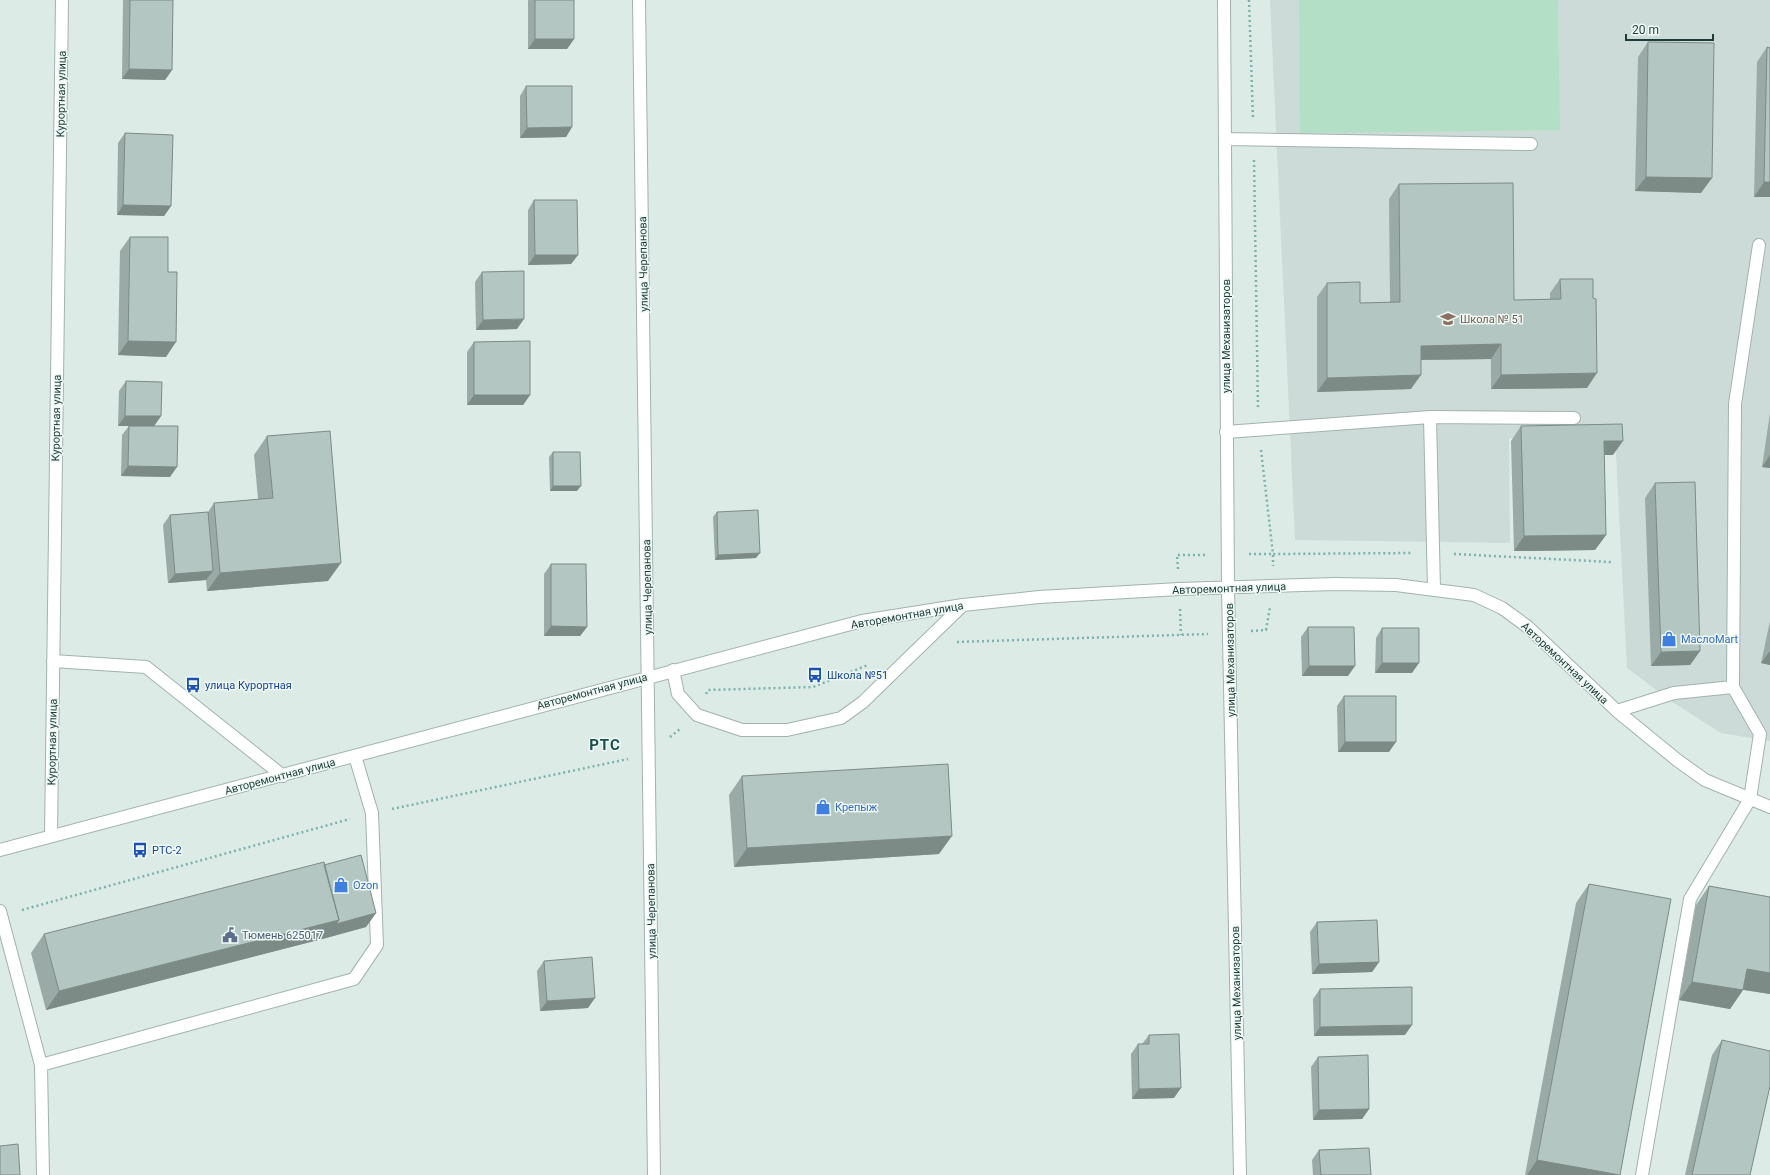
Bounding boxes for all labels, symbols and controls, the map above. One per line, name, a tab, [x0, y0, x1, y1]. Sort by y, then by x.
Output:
scale bar	[1626, 16, 1713, 42]
text: 20 m	[1632, 23, 1659, 37]
street label: Курортная улица	[54, 50, 69, 138]
street label: улица Черепанова	[636, 216, 651, 312]
street label: улица Механизаторов	[1220, 279, 1233, 393]
school or university icon: Школа № 51	[1439, 310, 1457, 328]
place label: Школа № 51	[1460, 313, 1524, 326]
street label: Курортная улица	[49, 374, 64, 462]
street label: улица Черепанова	[640, 539, 655, 635]
street label: Авторемонтная улица	[1172, 580, 1286, 597]
street label: Авторемонтная улица	[850, 599, 964, 632]
street label: улица Механизаторов	[1223, 603, 1238, 717]
street label: Авторемонтная улица	[1518, 620, 1611, 707]
shop icon: МаслоMart	[1660, 630, 1678, 648]
place label: МаслоMart	[1681, 633, 1739, 646]
bus stop icon: Школа №51	[806, 666, 824, 684]
place label: Школа №51	[827, 669, 888, 682]
street label: Авторемонтная улица	[535, 670, 649, 713]
bus stop icon: улица Курортная	[184, 676, 202, 694]
place label: улица Курортная	[205, 679, 292, 692]
street label: Курортная улица	[45, 698, 60, 786]
district label: РТС	[589, 736, 621, 754]
street label: Авторемонтная улица	[223, 755, 337, 798]
shop icon: Крепыж	[814, 798, 832, 816]
place label: Крепыж	[835, 801, 878, 814]
bus stop icon: РТС-2	[131, 841, 149, 859]
place label: РТС-2	[152, 844, 182, 857]
street label: улица Черепанова	[644, 863, 659, 959]
shop icon: Ozon	[332, 876, 350, 894]
place label: Ozon	[353, 879, 378, 892]
public building icon: Тюмень 625017	[221, 926, 239, 944]
street label: улица Механизаторов	[1229, 926, 1244, 1040]
place label: Тюмень 625017	[242, 929, 323, 942]

